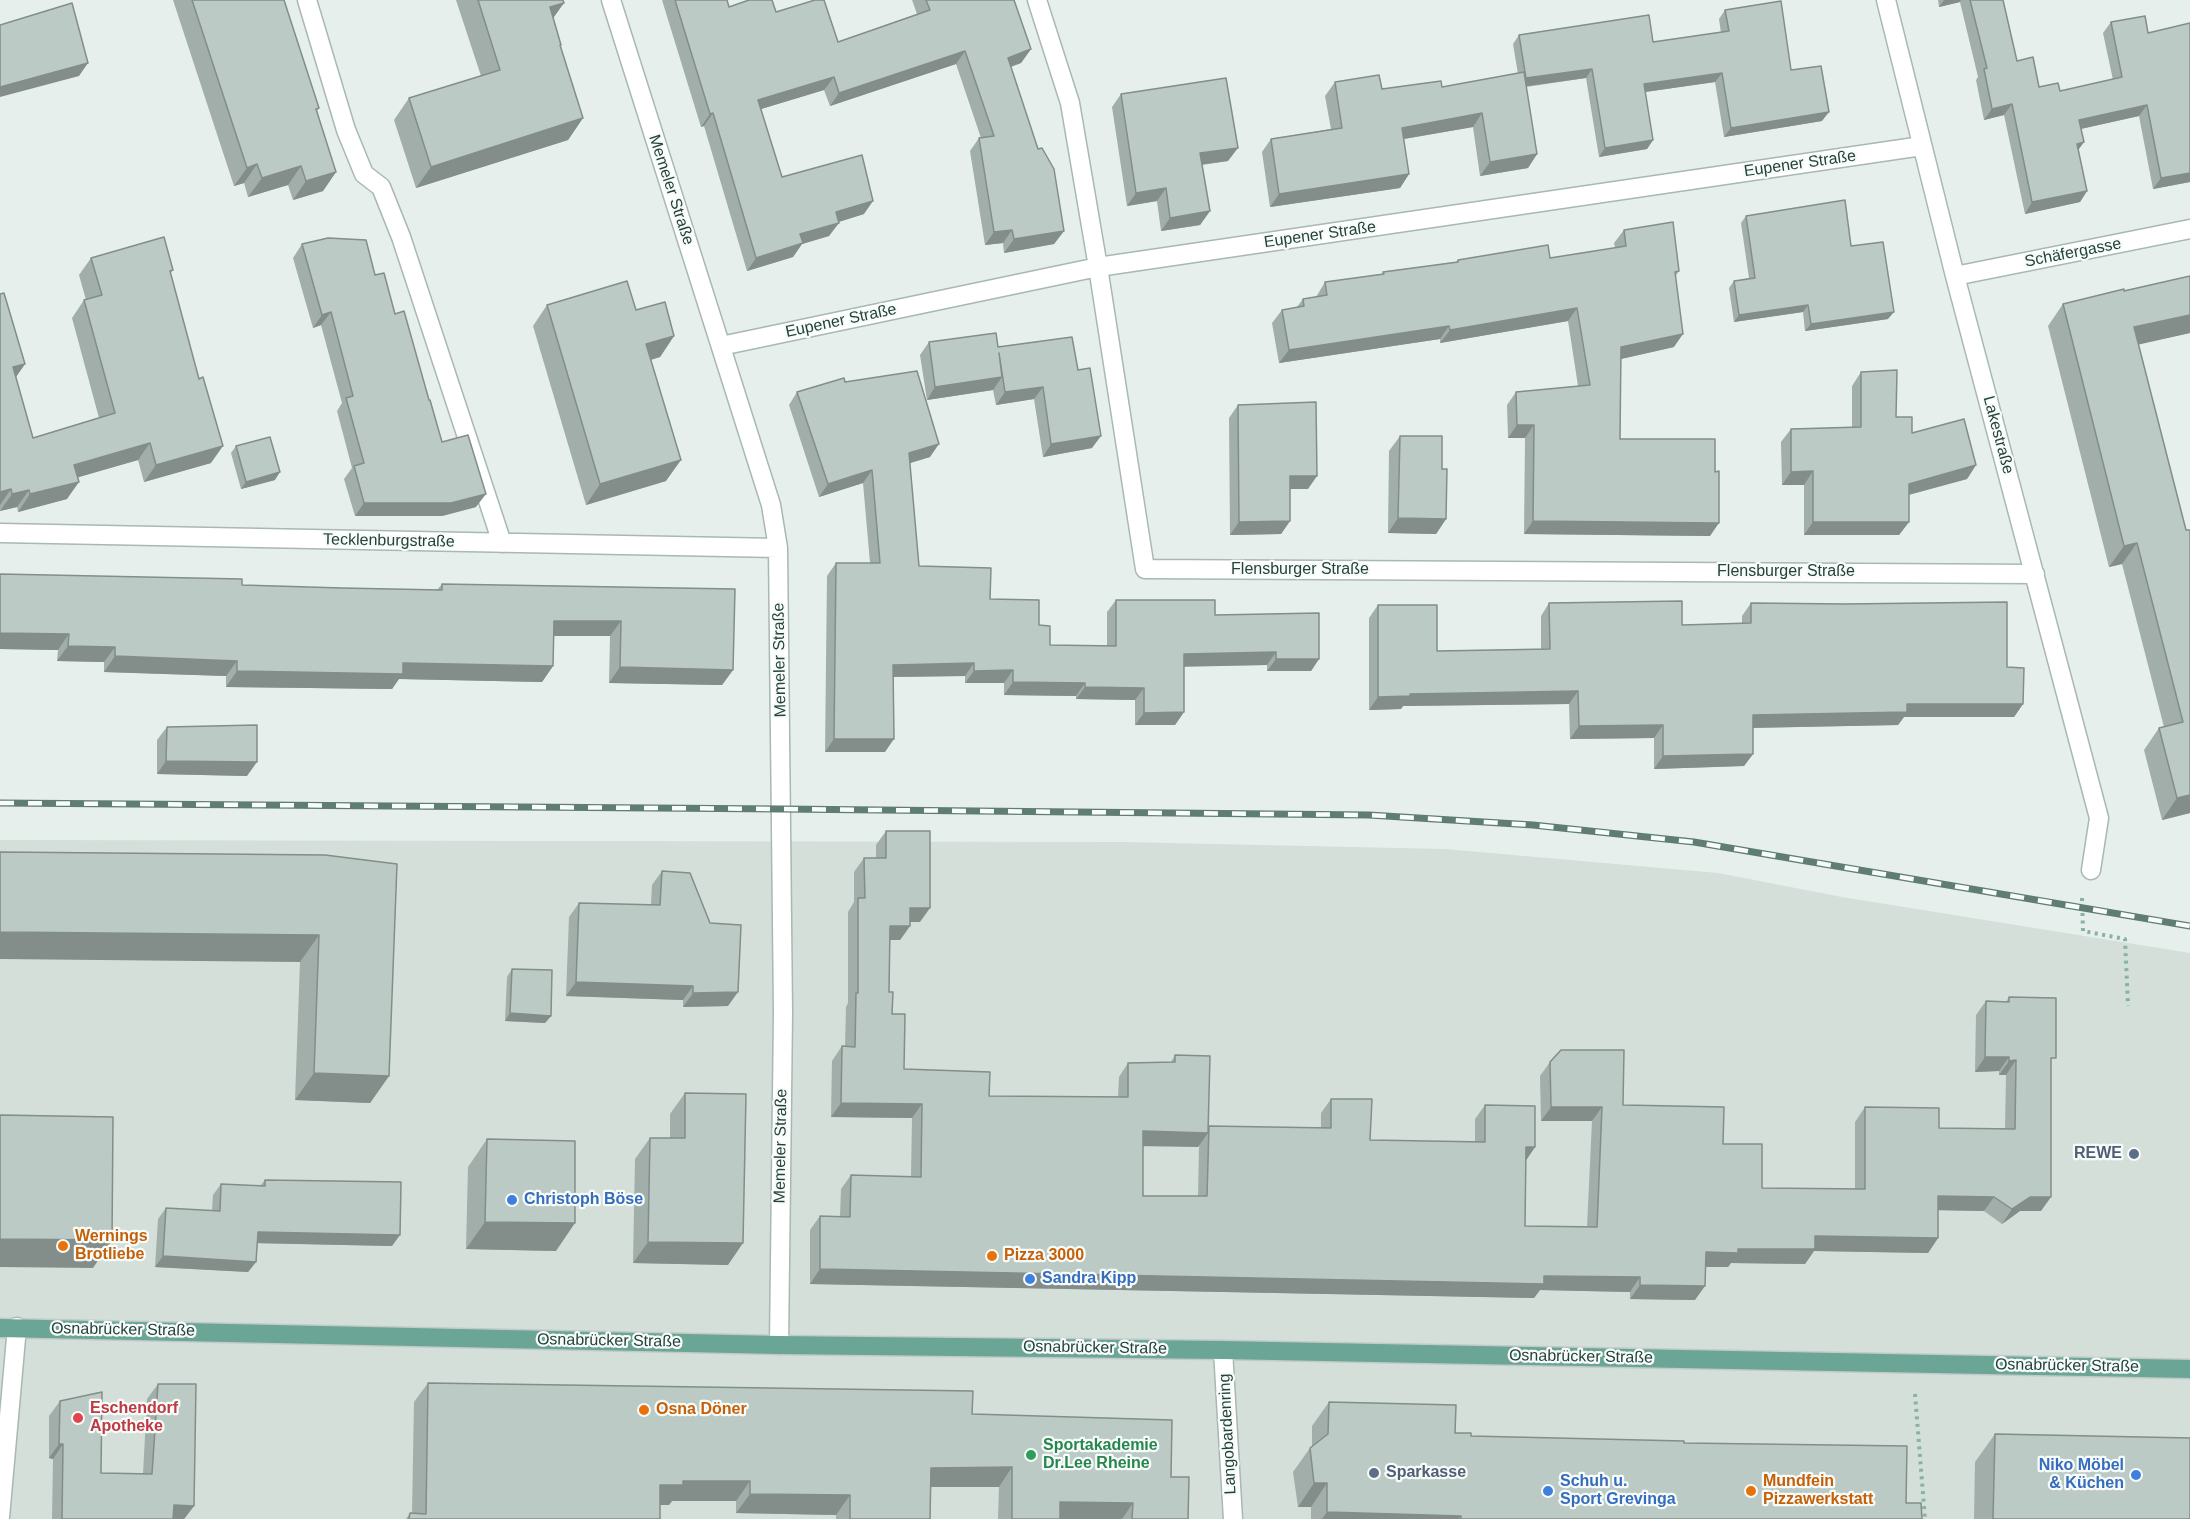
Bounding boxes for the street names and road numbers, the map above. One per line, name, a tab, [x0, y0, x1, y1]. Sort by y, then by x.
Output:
street label: Memeler Straße	[644, 132, 698, 248]
street label: Eupener Straße	[1743, 147, 1857, 181]
street label: Eupener Straße	[1263, 218, 1377, 252]
street label: Schäfergasse	[2023, 234, 2123, 272]
street label: Eupener Straße	[784, 300, 898, 342]
street label: Lakestraße	[1978, 394, 2018, 476]
street label: Tecklenburgstraße	[323, 530, 455, 552]
street label: Flensburger Straße	[1231, 560, 1369, 580]
street label: Flensburger Straße	[1717, 562, 1855, 582]
street label: Memeler Straße	[769, 602, 791, 718]
street label: Memeler Straße	[770, 1088, 792, 1204]
street label: Osnabrücker Straße	[51, 1319, 195, 1341]
street label: Osnabrücker Straße	[537, 1330, 681, 1352]
street label: Osnabrücker Straße	[1023, 1337, 1167, 1359]
street label: Osnabrücker Straße	[1509, 1346, 1653, 1368]
street label: Osnabrücker Straße	[1995, 1355, 2139, 1377]
street label: Langobardenring	[1215, 1373, 1241, 1495]

